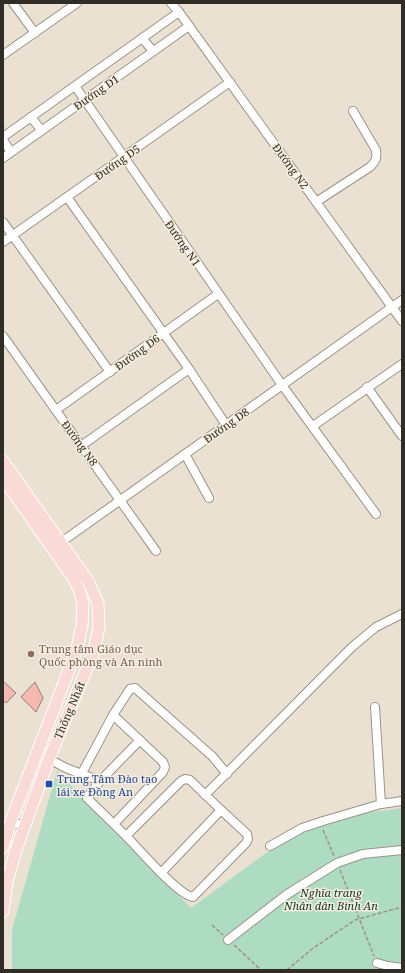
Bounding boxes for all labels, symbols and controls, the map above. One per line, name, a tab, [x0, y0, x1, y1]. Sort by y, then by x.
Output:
street label: Đướng D1	[70, 71, 122, 113]
street label: Đướng N2	[269, 140, 313, 192]
street label: Đướng D5	[91, 141, 143, 183]
street label: Đướng N1	[162, 217, 204, 269]
street label: Đường D6	[111, 331, 163, 373]
street label: Đường D8	[200, 404, 252, 446]
street label: Đướng N8	[58, 417, 102, 469]
place label: Trung tâm Giáo dục Quốc phòng và An ninh	[39, 641, 163, 669]
marker: Trung tâm Giáo dục Quốc phòng và An ninh	[26, 649, 36, 659]
street label: Thống Nhất	[50, 679, 88, 741]
place label: Trung Tâm Đào tạo lái xe Đồng An	[57, 771, 157, 799]
marker: Trung Tâm Đào tạo lái xe Đồng An	[44, 779, 54, 789]
park label: Nghĩa trang Nhân dân Bình An	[283, 885, 378, 913]

